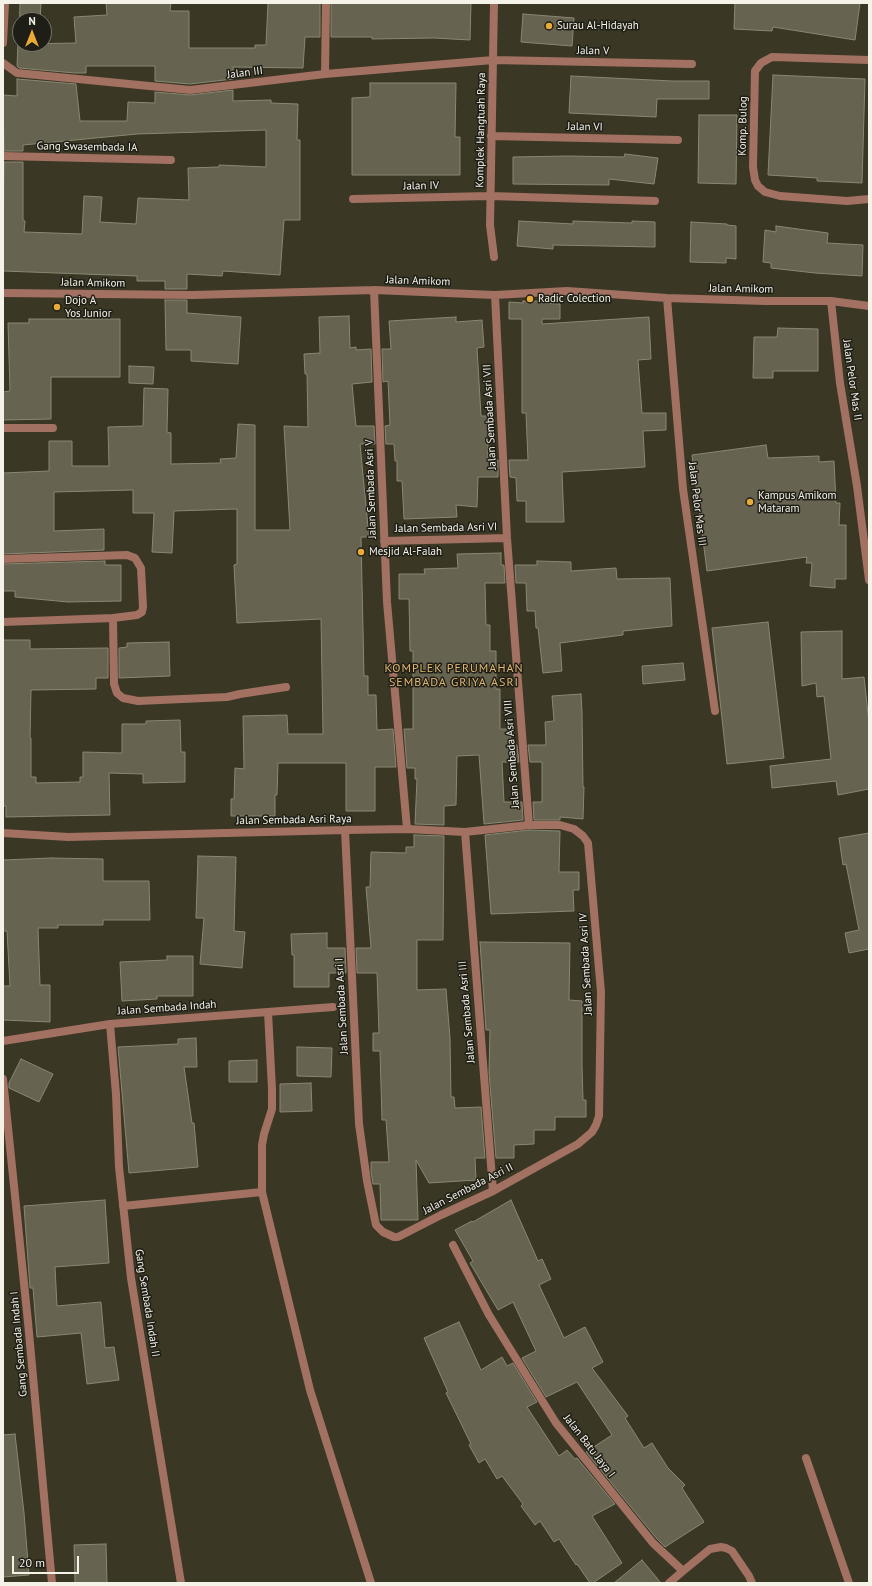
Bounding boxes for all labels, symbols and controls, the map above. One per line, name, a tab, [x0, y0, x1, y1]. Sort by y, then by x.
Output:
north arrow	[12, 12, 52, 52]
text: N	[28, 14, 36, 28]
place label: Surau Al-Hidayah	[557, 19, 639, 33]
marker: Surau Al-Hidayah	[544, 21, 554, 31]
street label: Jalan V	[577, 44, 609, 58]
street label: Jalan III	[226, 64, 264, 82]
street label: Komplek Hangtuah Raya	[473, 72, 489, 188]
street label: Komp. Bulog	[736, 96, 750, 156]
street label: Jalan VI	[567, 120, 603, 134]
street label: Gang Swasembada IA	[36, 140, 138, 154]
street label: Jalan IV	[403, 179, 439, 193]
street label: Jalan Amikom	[386, 273, 450, 289]
street label: Jalan Amikom	[61, 276, 125, 290]
street label: Jalan Amikom	[709, 282, 773, 296]
place label: Radic Colection	[538, 292, 611, 306]
place label: Dojo A Yos Junior	[65, 294, 111, 320]
marker: Radic Colection	[525, 294, 535, 304]
marker: Dojo A Yos Junior	[52, 302, 62, 312]
street label: Jalan Pelor Mas II	[840, 339, 864, 421]
street label: Jalan Sembada Asri VII	[481, 364, 499, 470]
street label: Jalan Sembada Asri V	[363, 439, 379, 539]
street label: Jalan Pelor Mas III	[685, 461, 709, 547]
place label: Kampus Amikom Mataram	[758, 489, 837, 515]
marker: Kampus Amikom Mataram	[745, 497, 755, 507]
street label: Jalan Sembada Asri VI	[395, 521, 497, 535]
place label: Mesjid Al-Falah	[369, 545, 442, 559]
marker: Mesjid Al-Falah	[356, 547, 366, 557]
district label: KOMPLEK PERUMAHAN SEMBADA GRIYA ASRI	[384, 662, 524, 690]
street label: Jalan Sembada Asri VIII	[502, 699, 522, 809]
street label: Jalan Sembada Asri Raya	[236, 812, 352, 828]
street label: Jalan Sembada Asri IV	[577, 912, 595, 1016]
street label: Jalan Sembada Asri I	[333, 958, 351, 1054]
street label: Jalan Sembada Asri III	[456, 960, 478, 1064]
street label: Jalan Sembada Indah	[117, 998, 217, 1018]
street label: Jalan Sembada Asri II	[421, 1161, 515, 1217]
street label: Gang Sembada Indah II	[132, 1248, 162, 1358]
street label: Gang Sembada Indah I	[8, 1291, 30, 1397]
street label: Jalan Batu Jaya I	[560, 1412, 618, 1480]
scale bar	[14, 1548, 81, 1574]
text: 20 m	[19, 1555, 45, 1570]

